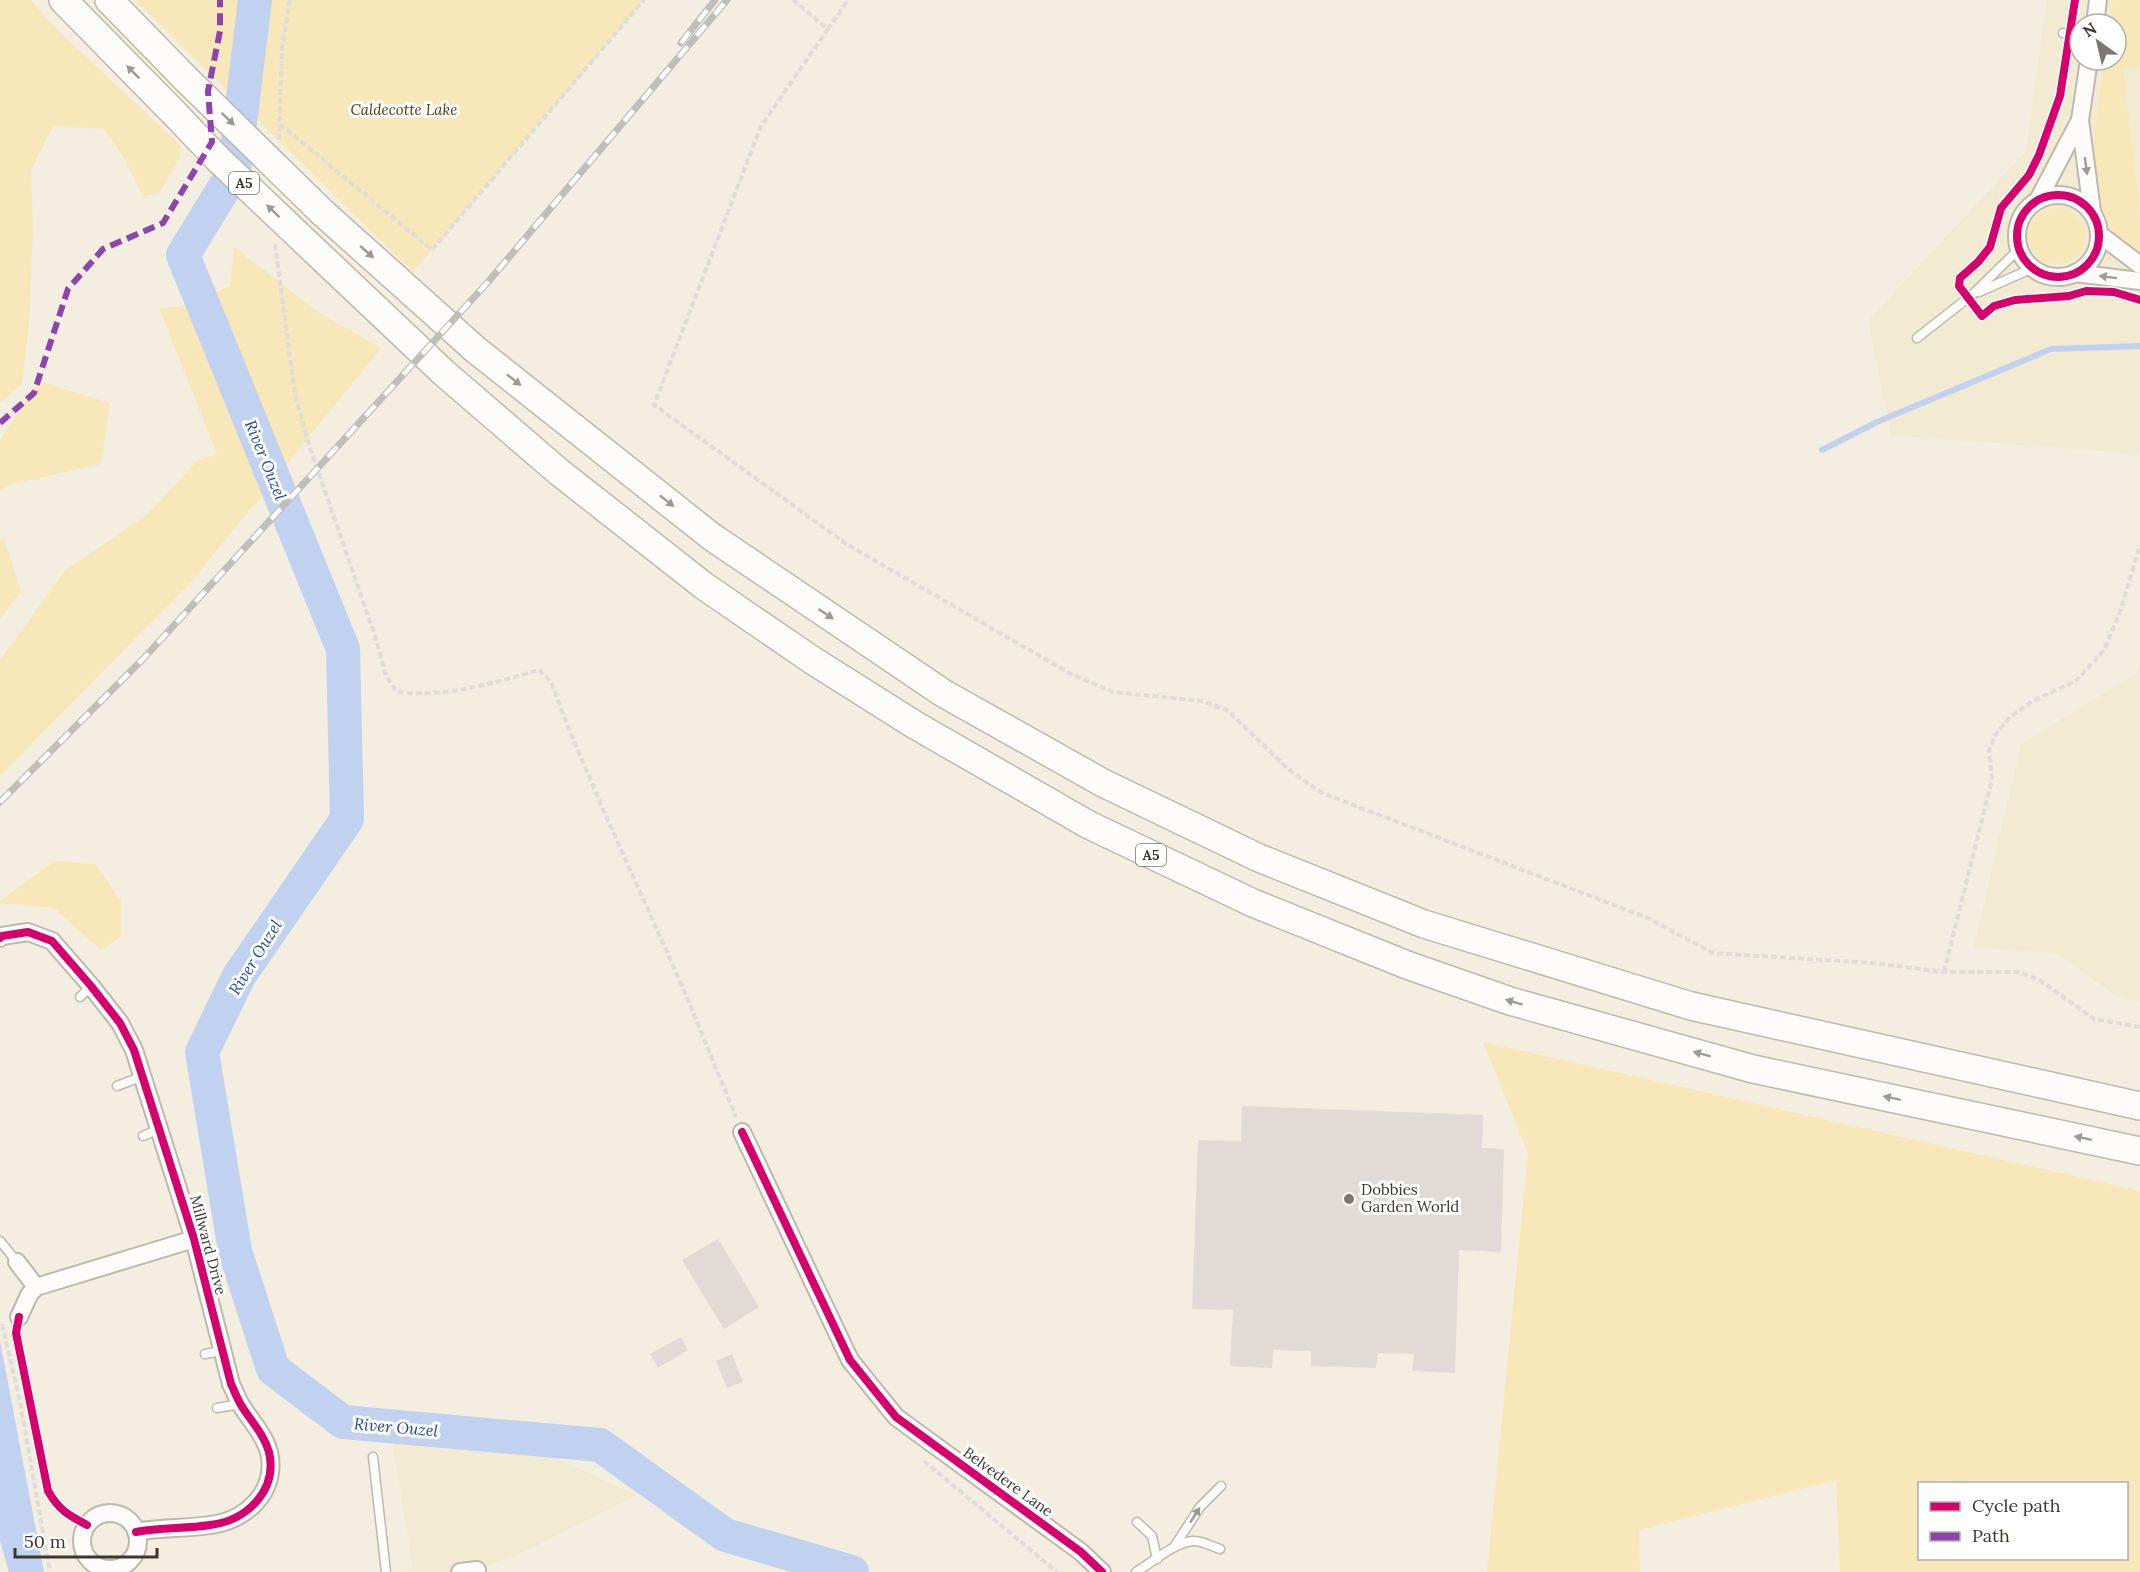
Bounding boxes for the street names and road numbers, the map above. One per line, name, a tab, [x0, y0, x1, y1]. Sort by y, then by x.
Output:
road number: A5	[229, 172, 259, 194]
road number: A5	[1136, 844, 1166, 866]
street label: Millward Drive	[186, 1193, 231, 1297]
street label: Belvedere Lane	[960, 1443, 1057, 1521]

